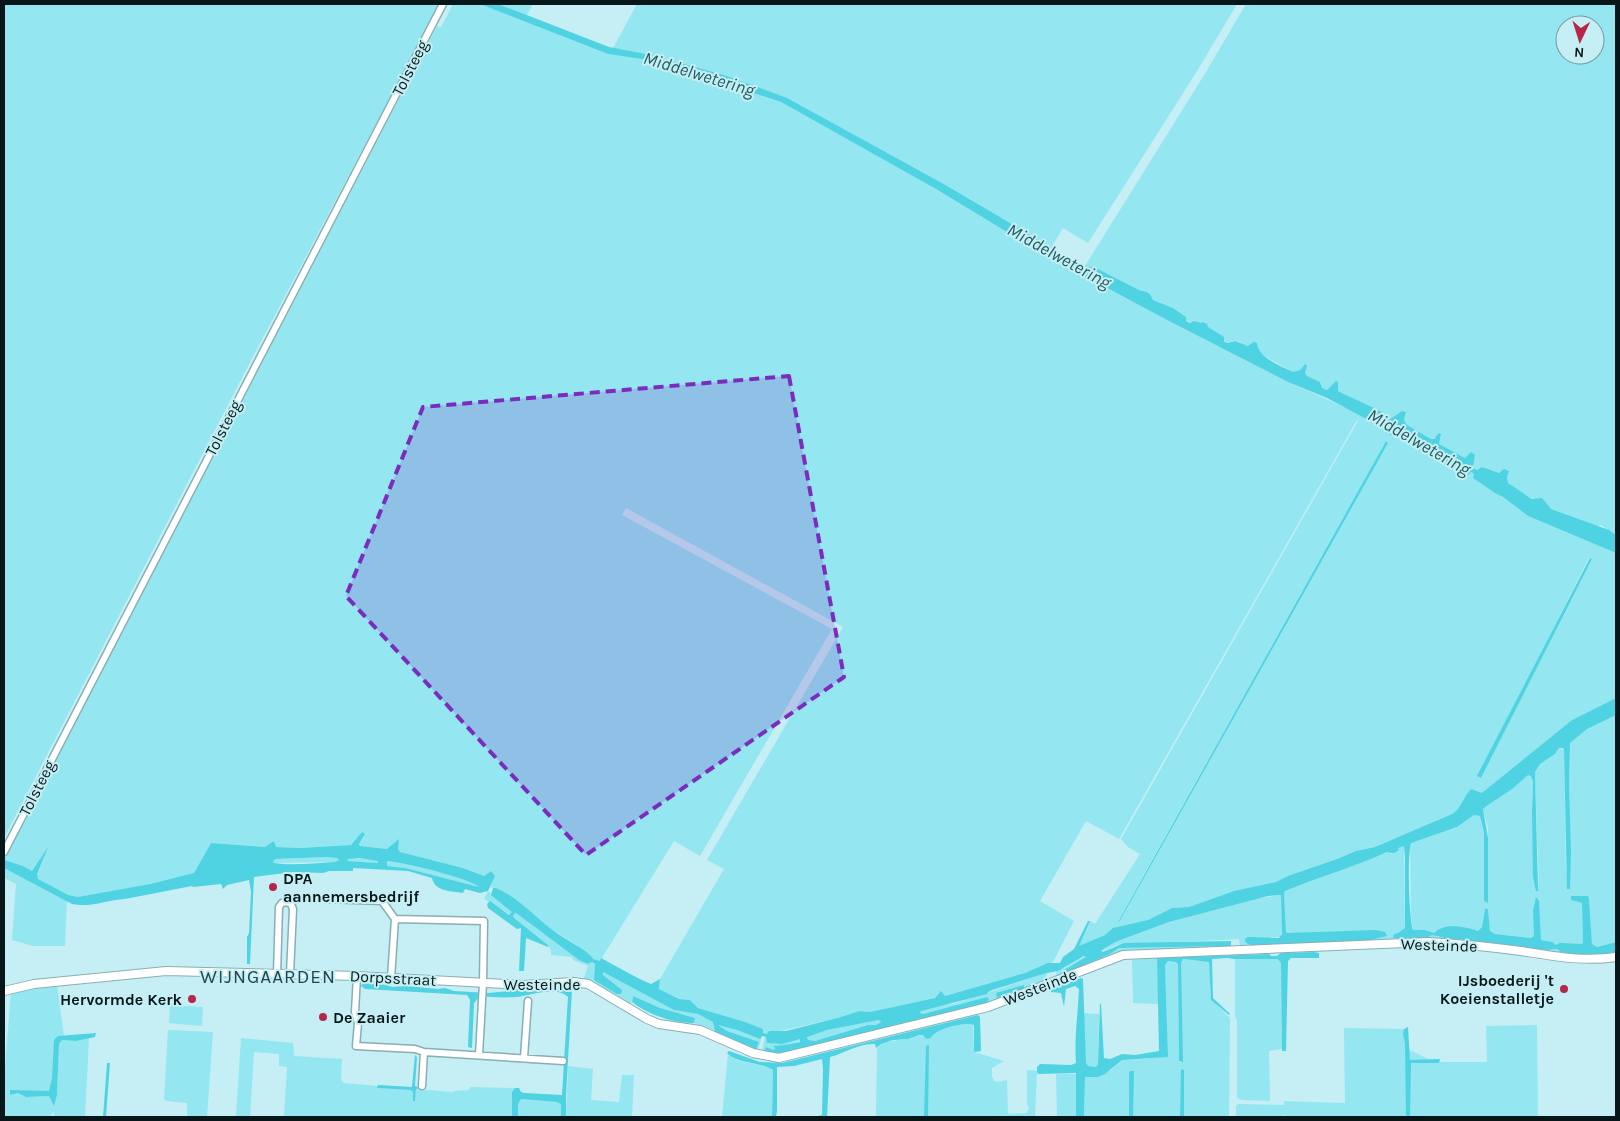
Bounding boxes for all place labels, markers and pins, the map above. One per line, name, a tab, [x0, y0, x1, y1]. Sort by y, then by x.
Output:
place label: DPA aannemersbedrijf	[283, 869, 419, 906]
marker: DPA aannemersbedrijf	[267, 881, 279, 893]
place label: IJsboederij 't Koeienstalletje	[1440, 971, 1554, 1008]
marker: IJsboederij 't Koeienstalletje	[1558, 983, 1570, 995]
place label: Hervormde Kerk	[60, 990, 183, 1009]
marker: Hervormde Kerk	[186, 993, 198, 1005]
place label: De Zaaier	[333, 1008, 406, 1027]
marker: De Zaaier	[317, 1011, 329, 1023]

